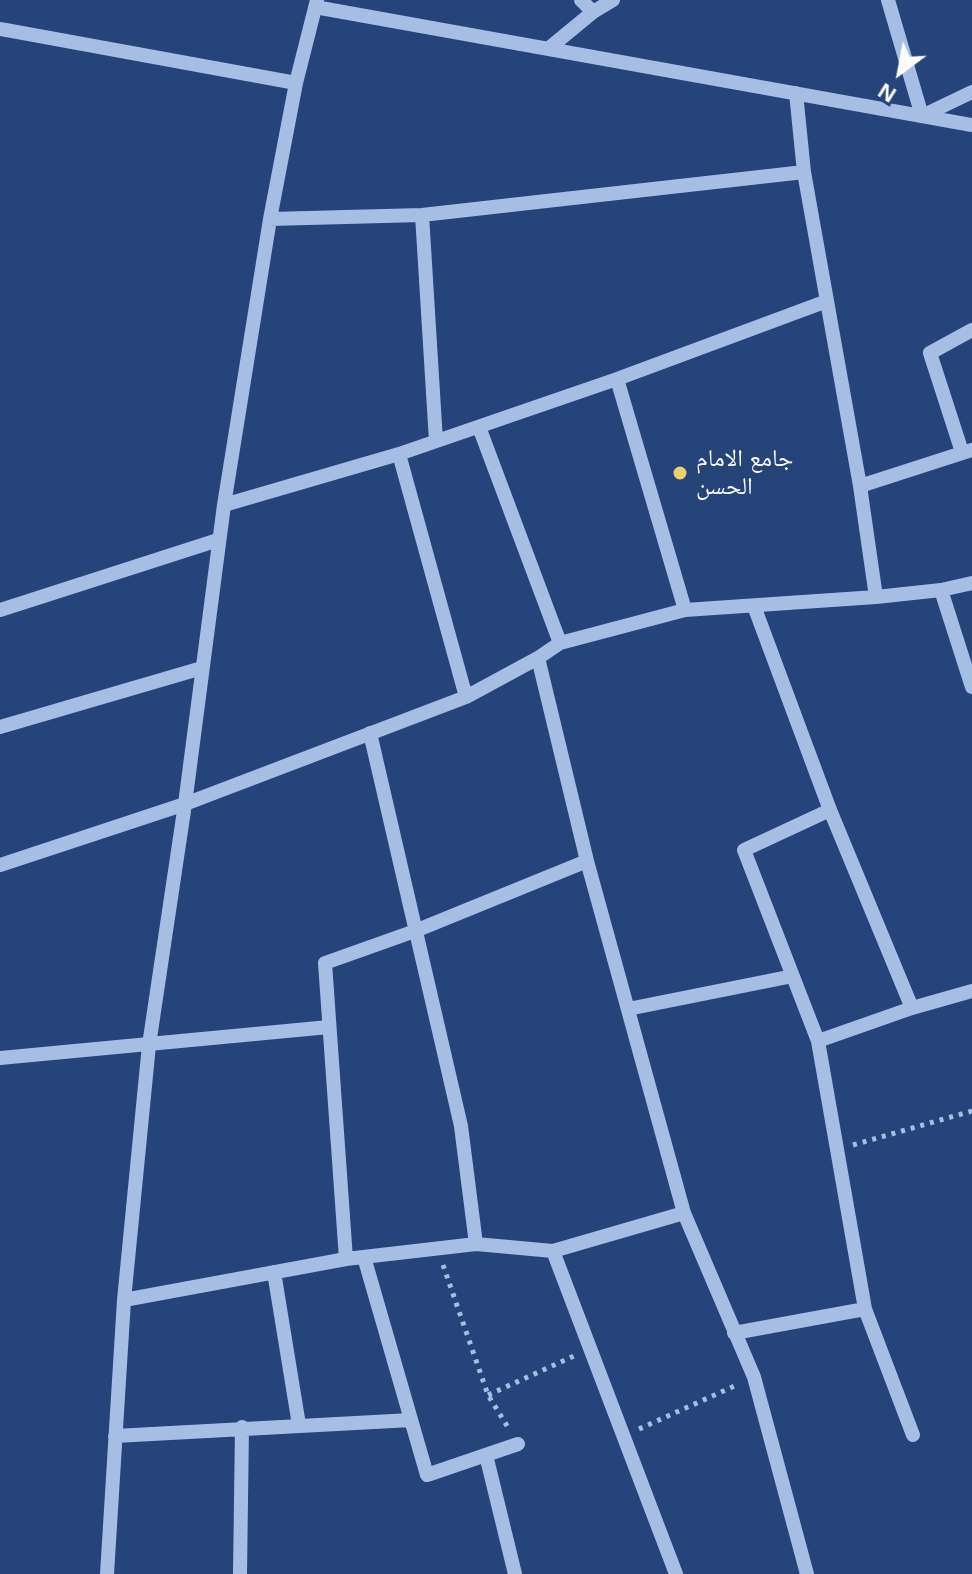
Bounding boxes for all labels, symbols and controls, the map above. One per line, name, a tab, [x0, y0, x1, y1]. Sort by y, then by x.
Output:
north arrow	[860, 32, 940, 112]
text: N	[874, 78, 900, 108]
place label: جامع الامام الحسن	[696, 445, 793, 501]
marker: جامع الامام الحسن	[671, 464, 689, 482]

